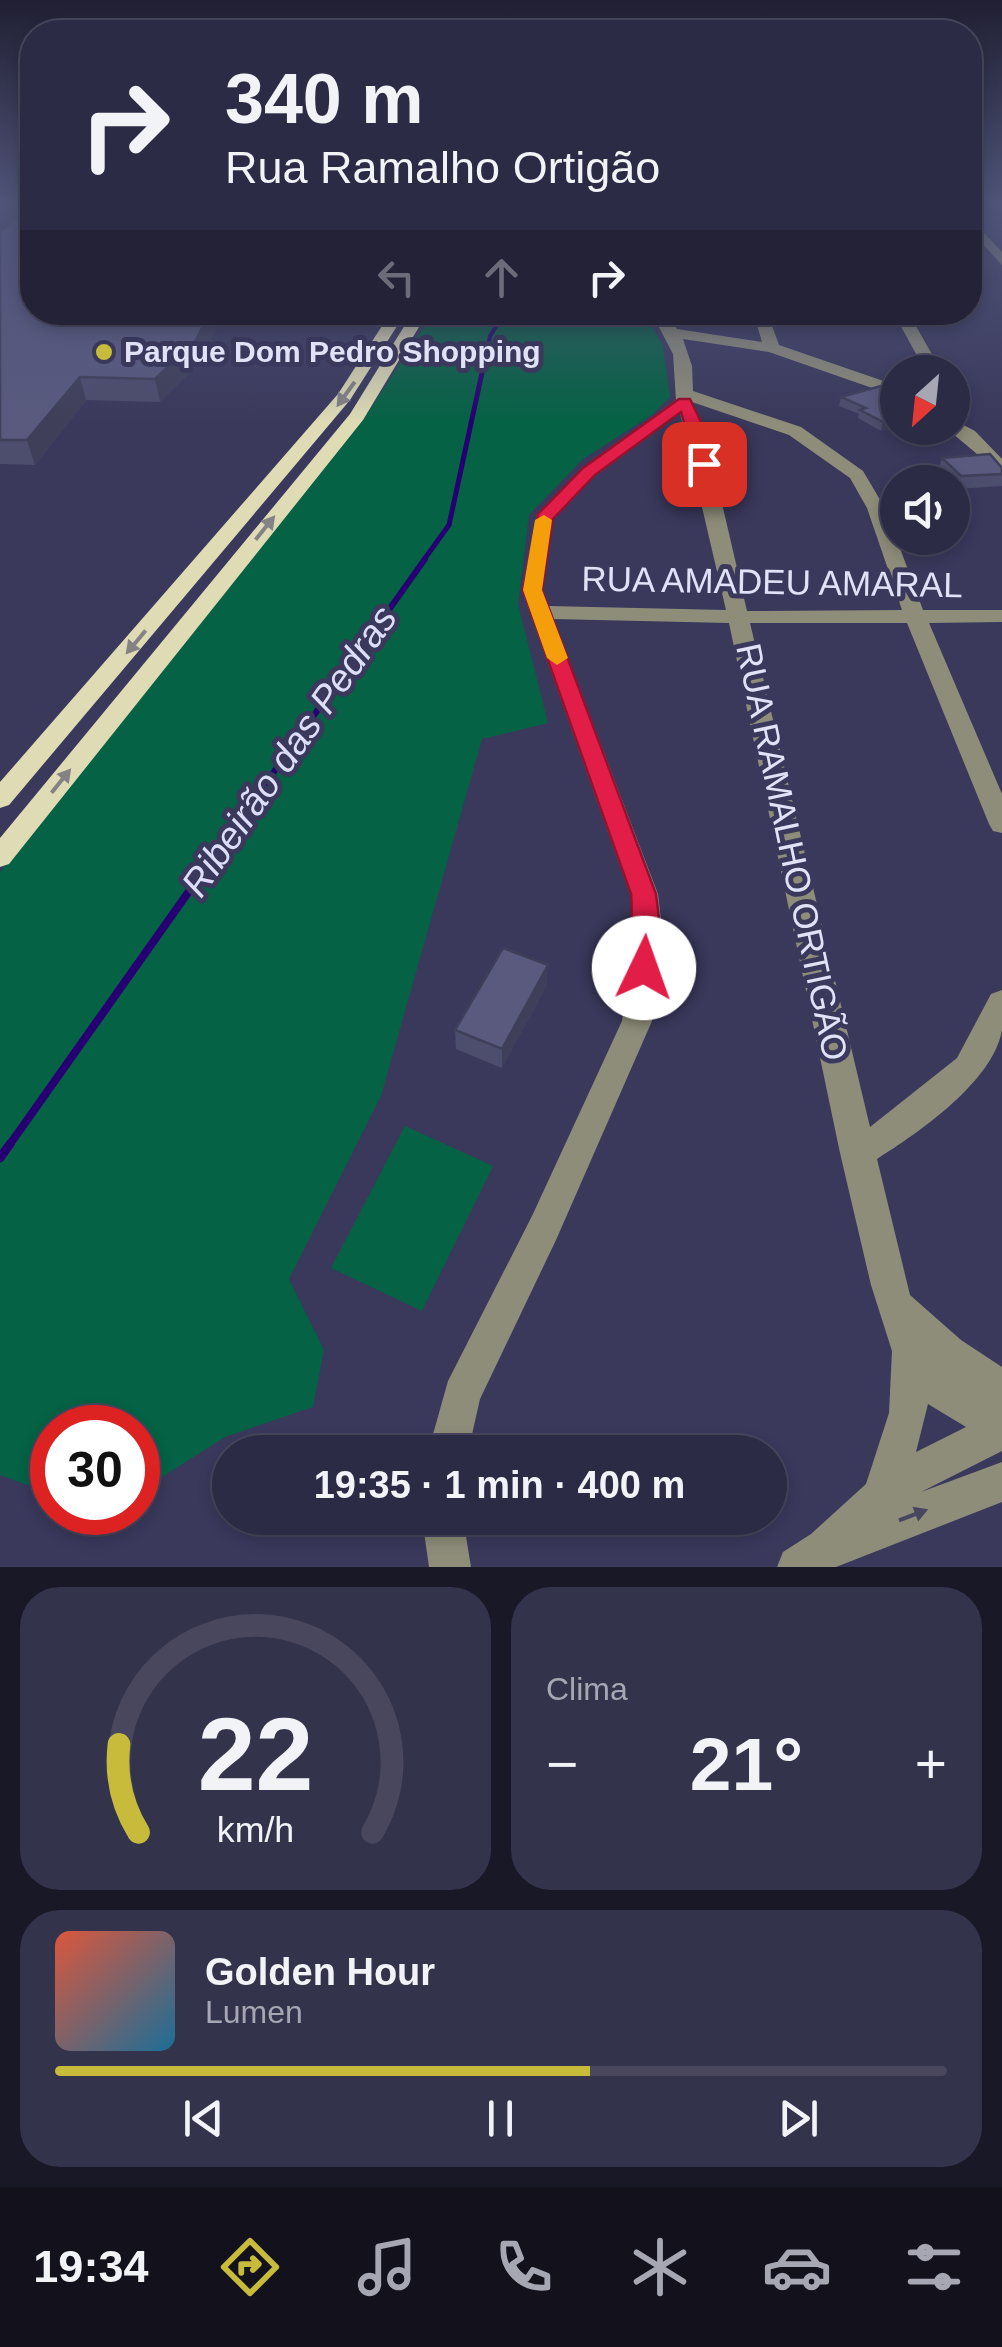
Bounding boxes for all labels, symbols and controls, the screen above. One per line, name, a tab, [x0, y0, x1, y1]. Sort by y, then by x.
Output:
icon: right	[60, 60, 190, 190]
text: 340 m	[225, 60, 423, 138]
text: Rua Ramalho Ortigão	[225, 142, 660, 193]
icon: left	[369, 250, 424, 305]
icon: ahead	[474, 250, 529, 305]
icon: right	[579, 250, 634, 305]
place label: Parque Dom Pedro Shopping	[124, 335, 541, 368]
marker: Parque Dom Pedro Shopping	[93, 341, 115, 363]
north arrow	[880, 355, 970, 445]
map controls	[880, 355, 970, 555]
one-way arrow	[336, 381, 356, 407]
pin	[662, 422, 747, 507]
icon: arrive	[677, 437, 732, 492]
button: sound	[880, 465, 970, 555]
one-way arrow	[254, 516, 275, 541]
street label: RUA AMADEU AMARAL	[581, 559, 963, 604]
water label: Ribeirão das Pedras	[173, 598, 405, 904]
one-way arrow	[125, 629, 147, 654]
street label: RUA RAMALHO ORTIGÃO	[729, 640, 856, 1064]
one-way arrow	[50, 769, 71, 794]
position arrow	[592, 916, 696, 1020]
speed limit sign: 30	[30, 1405, 160, 1535]
text: 19:35 · 1 min · 400 m	[314, 1464, 685, 1506]
one-way arrow	[899, 1507, 929, 1523]
text: Clima	[546, 1671, 628, 1707]
text: 22	[198, 1696, 313, 1812]
text: 21°	[690, 1722, 803, 1806]
text: −	[546, 1733, 578, 1795]
text: +	[915, 1733, 947, 1795]
text: km/h	[217, 1810, 294, 1850]
text: Golden Hour	[205, 1951, 435, 1993]
text: Lumen	[205, 1994, 303, 2030]
icon: previous	[176, 2091, 231, 2146]
icon: pause	[473, 2091, 528, 2146]
icon: next	[771, 2091, 826, 2146]
icon: directions	[215, 2232, 285, 2302]
icon: music	[352, 2232, 422, 2302]
icon: phone	[489, 2232, 559, 2302]
icon: climate	[625, 2232, 695, 2302]
icon: car	[762, 2232, 832, 2302]
icon: filters	[899, 2232, 969, 2302]
text: 19:34	[33, 2241, 148, 2292]

